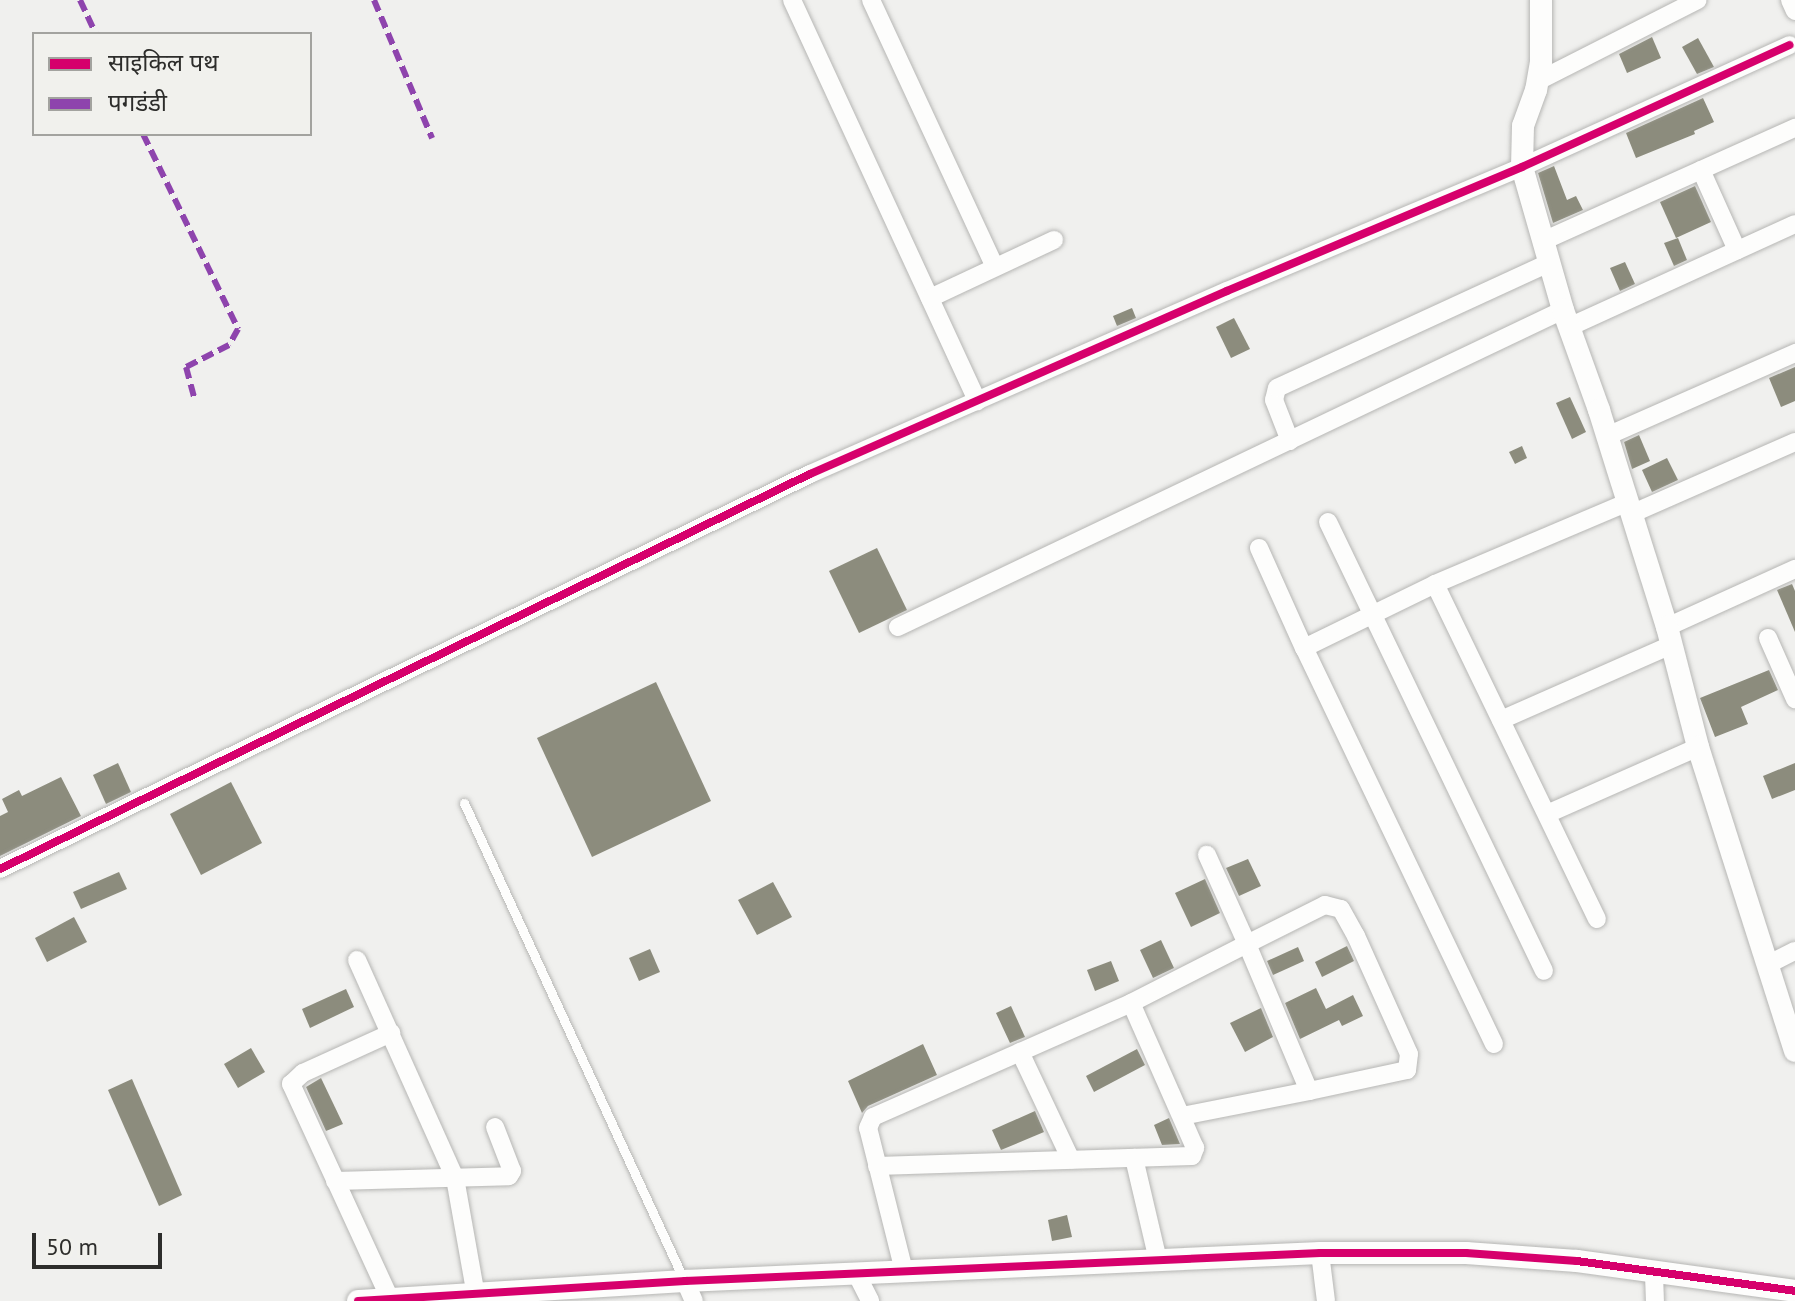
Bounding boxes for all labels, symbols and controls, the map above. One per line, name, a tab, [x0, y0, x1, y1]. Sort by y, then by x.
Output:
legend	[32, 32, 312, 136]
text: साइकिल पथ	[108, 47, 219, 78]
text: पगडंडी	[108, 87, 167, 118]
scale bar	[36, 1217, 166, 1267]
text: 50 m	[46, 1231, 98, 1262]

